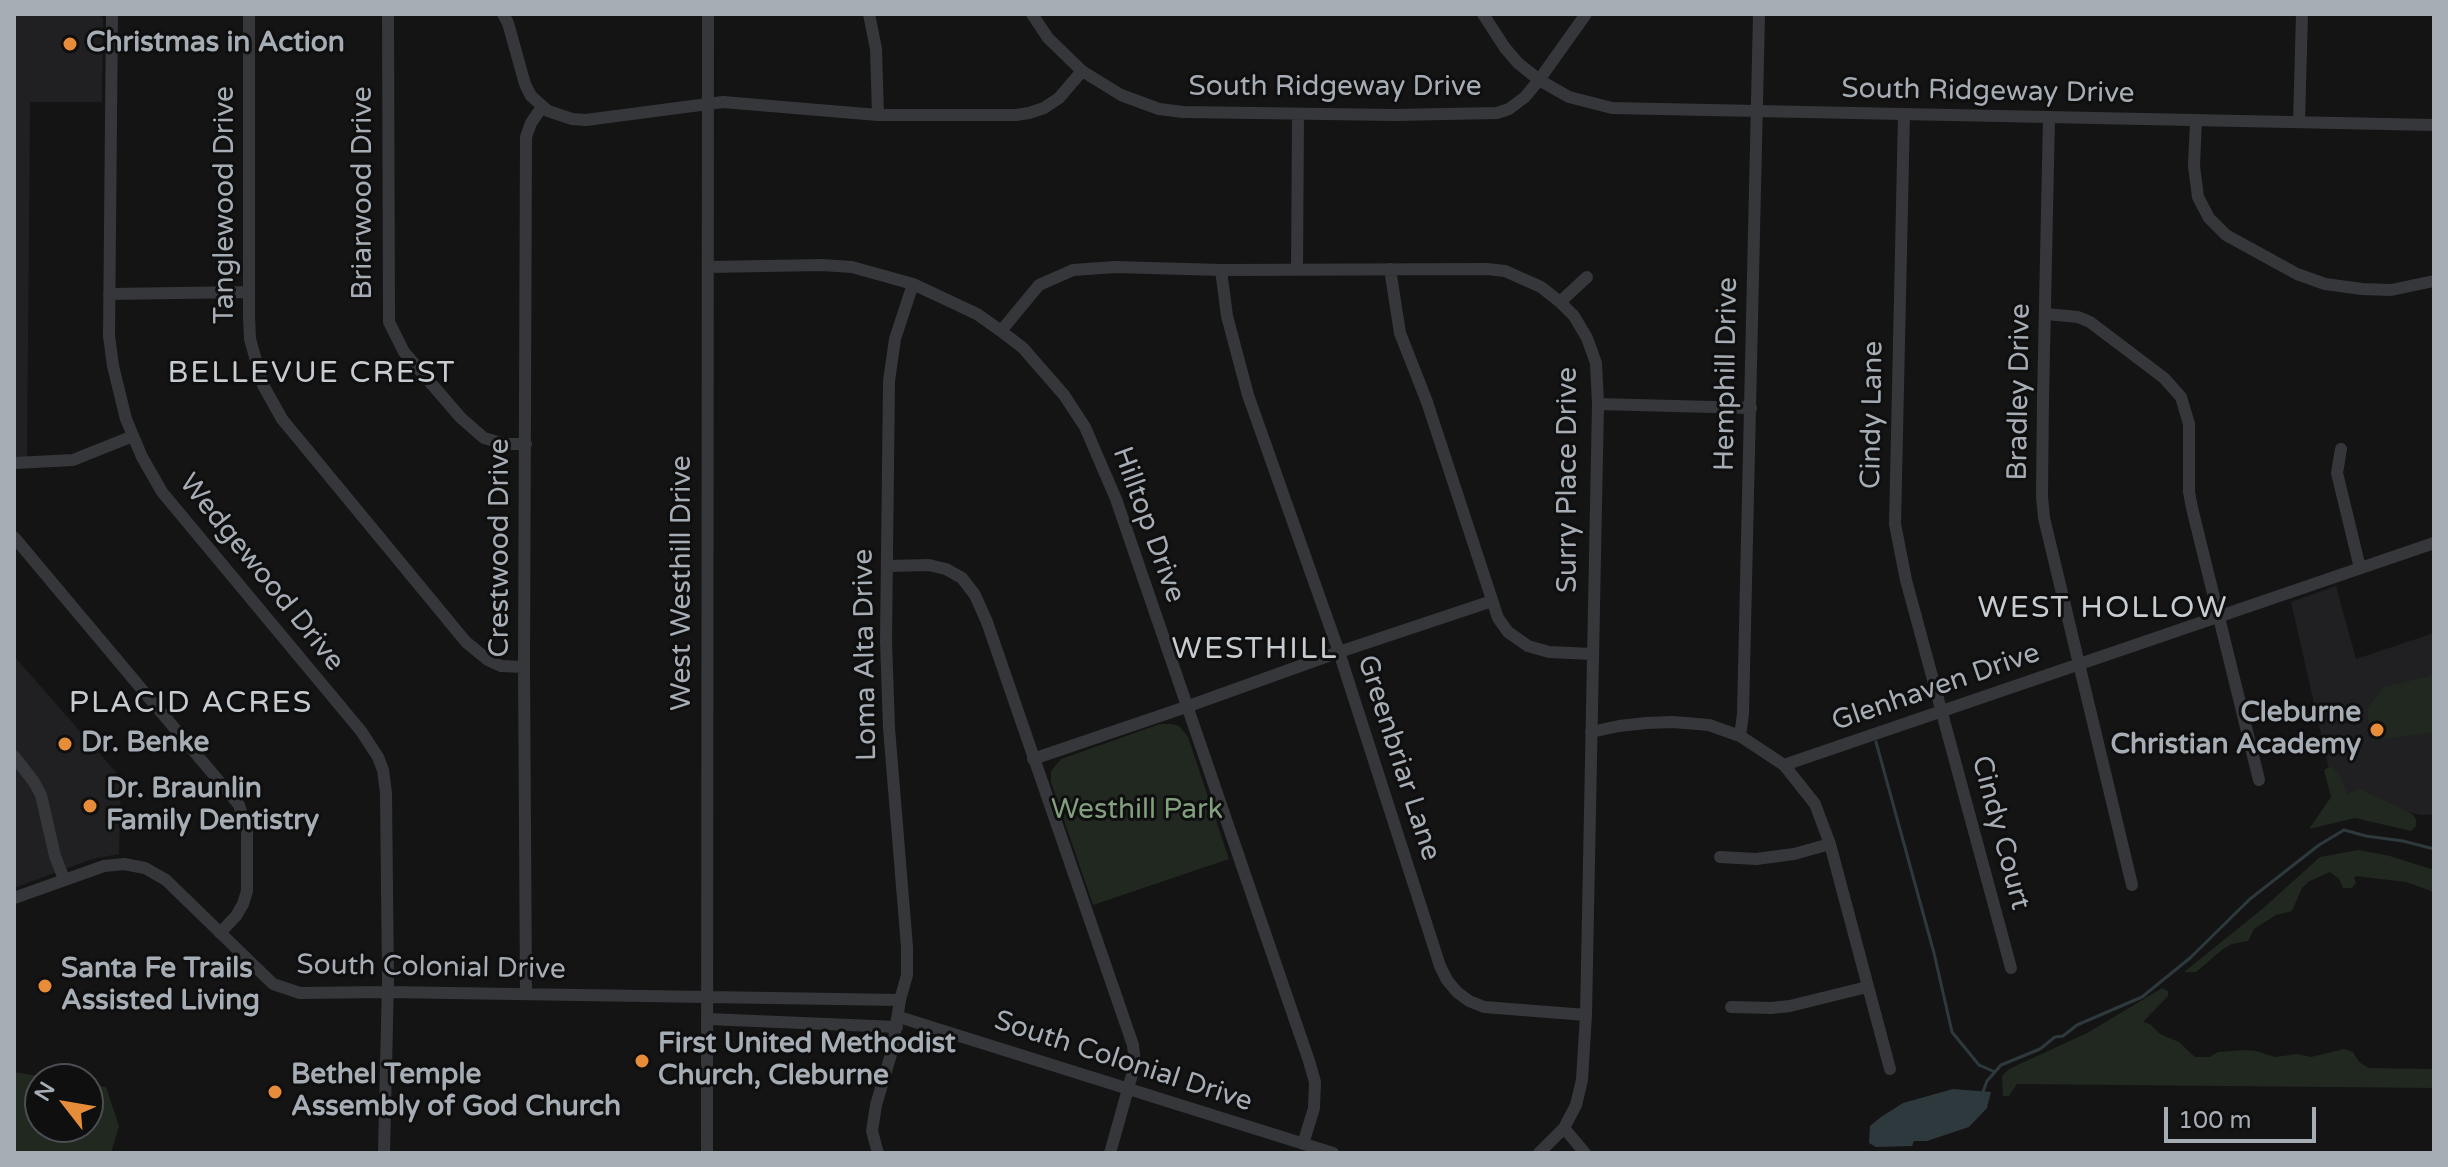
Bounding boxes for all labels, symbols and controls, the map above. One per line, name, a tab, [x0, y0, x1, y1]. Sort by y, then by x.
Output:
place label: Christmas in Action	[86, 27, 345, 61]
marker: Christmas in Action	[61, 35, 79, 53]
street label: South Ridgeway Drive	[1188, 71, 1482, 105]
street label: South Ridgeway Drive	[1841, 73, 2135, 111]
street label: Tanglewood Drive	[209, 86, 243, 324]
street label: Briarwood Drive	[347, 86, 381, 300]
street label: Hemphill Drive	[1709, 277, 1745, 471]
street label: Bradley Drive	[2002, 303, 2038, 481]
street label: Cindy Lane	[1855, 341, 1891, 489]
district label: BELLEVUE CREST	[167, 356, 457, 392]
street label: Surry Place Drive	[1552, 367, 1586, 593]
street label: Crestwood Drive	[484, 438, 518, 658]
street label: Hilltop Drive	[1104, 443, 1192, 607]
street label: West Westhill Drive	[666, 455, 700, 711]
street label: Wedgewood Drive	[171, 468, 351, 678]
street label: Loma Alta Drive	[847, 549, 885, 761]
district label: WEST HOLLOW	[1977, 591, 2229, 627]
district label: WESTHILL	[1172, 632, 1338, 668]
street label: Glenhaven Drive	[1828, 637, 2044, 739]
street label: Greenbriar Lane	[1349, 651, 1447, 865]
district label: PLACID ACRES	[69, 686, 313, 722]
place label: Cleburne Christian Academy	[2111, 697, 2361, 763]
marker: Cleburne Christian Academy	[2368, 721, 2386, 739]
place label: Dr. Benke	[81, 727, 209, 761]
marker: Dr. Benke	[56, 735, 74, 753]
street label: Cindy Court	[1963, 752, 2037, 914]
place label: Dr. Braunlin Family Dentistry	[106, 773, 319, 839]
park label: Westhill Park	[1051, 794, 1223, 828]
marker: Dr. Braunlin Family Dentistry	[81, 797, 99, 815]
street label: South Colonial Drive	[296, 949, 566, 987]
place label: Santa Fe Trails Assisted Living	[61, 953, 260, 1019]
marker: Santa Fe Trails Assisted Living	[36, 977, 54, 995]
street label: South Colonial Drive	[990, 1004, 1256, 1120]
place label: First United Methodist Church, Cleburne	[658, 1028, 956, 1094]
marker: First United Methodist Church, Cleburne	[633, 1052, 651, 1070]
place label: Bethel Temple Assembly of God Church	[291, 1059, 621, 1125]
north arrow	[24, 1063, 104, 1143]
text: N	[29, 1077, 61, 1106]
marker: Bethel Temple Assembly of God Church	[266, 1083, 284, 1101]
scale bar	[2168, 1091, 2320, 1141]
text: 100 m	[2178, 1106, 2252, 1135]

